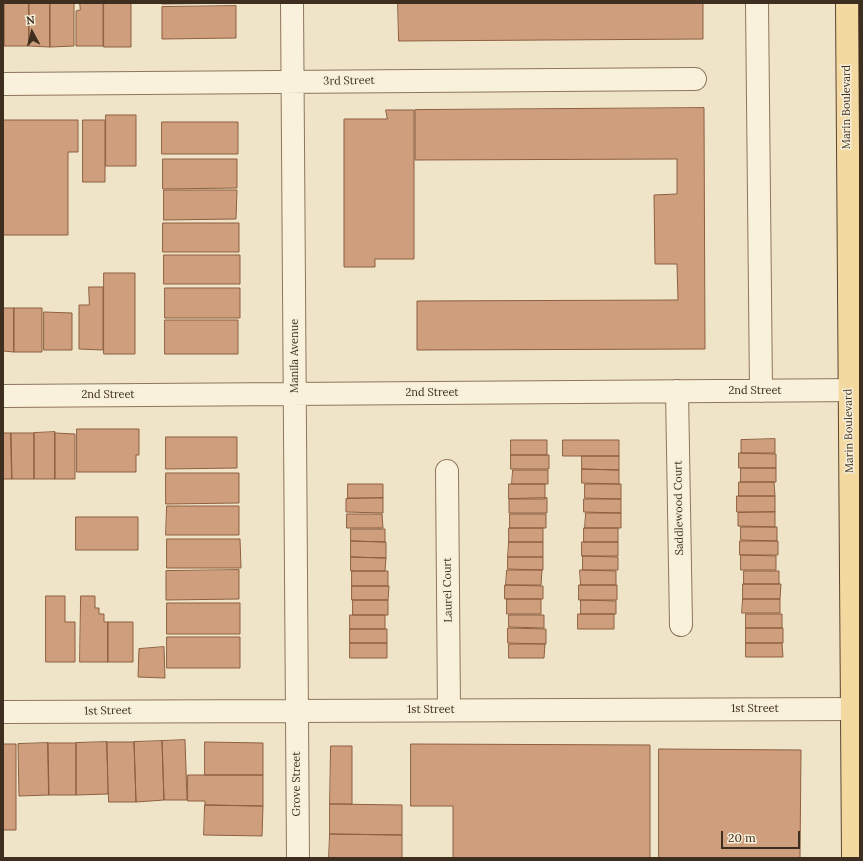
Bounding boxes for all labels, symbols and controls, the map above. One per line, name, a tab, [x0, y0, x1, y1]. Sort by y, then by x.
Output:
north arrow	[12, 12, 52, 52]
text: N	[25, 13, 36, 28]
street label: Marin Boulevard	[840, 65, 854, 149]
street label: 3rd Street	[323, 74, 375, 88]
street label: Manila Avenue	[288, 319, 302, 393]
street label: 2nd Street	[728, 384, 782, 398]
street label: 2nd Street	[405, 386, 459, 400]
street label: 2nd Street	[81, 388, 135, 402]
street label: Marin Boulevard	[842, 389, 856, 473]
street label: Saddlewood Court	[672, 460, 686, 556]
street label: Laurel Court	[441, 557, 455, 623]
street label: 1st Street	[731, 702, 779, 716]
street label: 1st Street	[407, 703, 455, 717]
street label: 1st Street	[84, 704, 132, 718]
street label: Grove Street	[290, 752, 304, 816]
scale bar	[723, 823, 802, 849]
text: 20 m	[728, 830, 756, 845]

